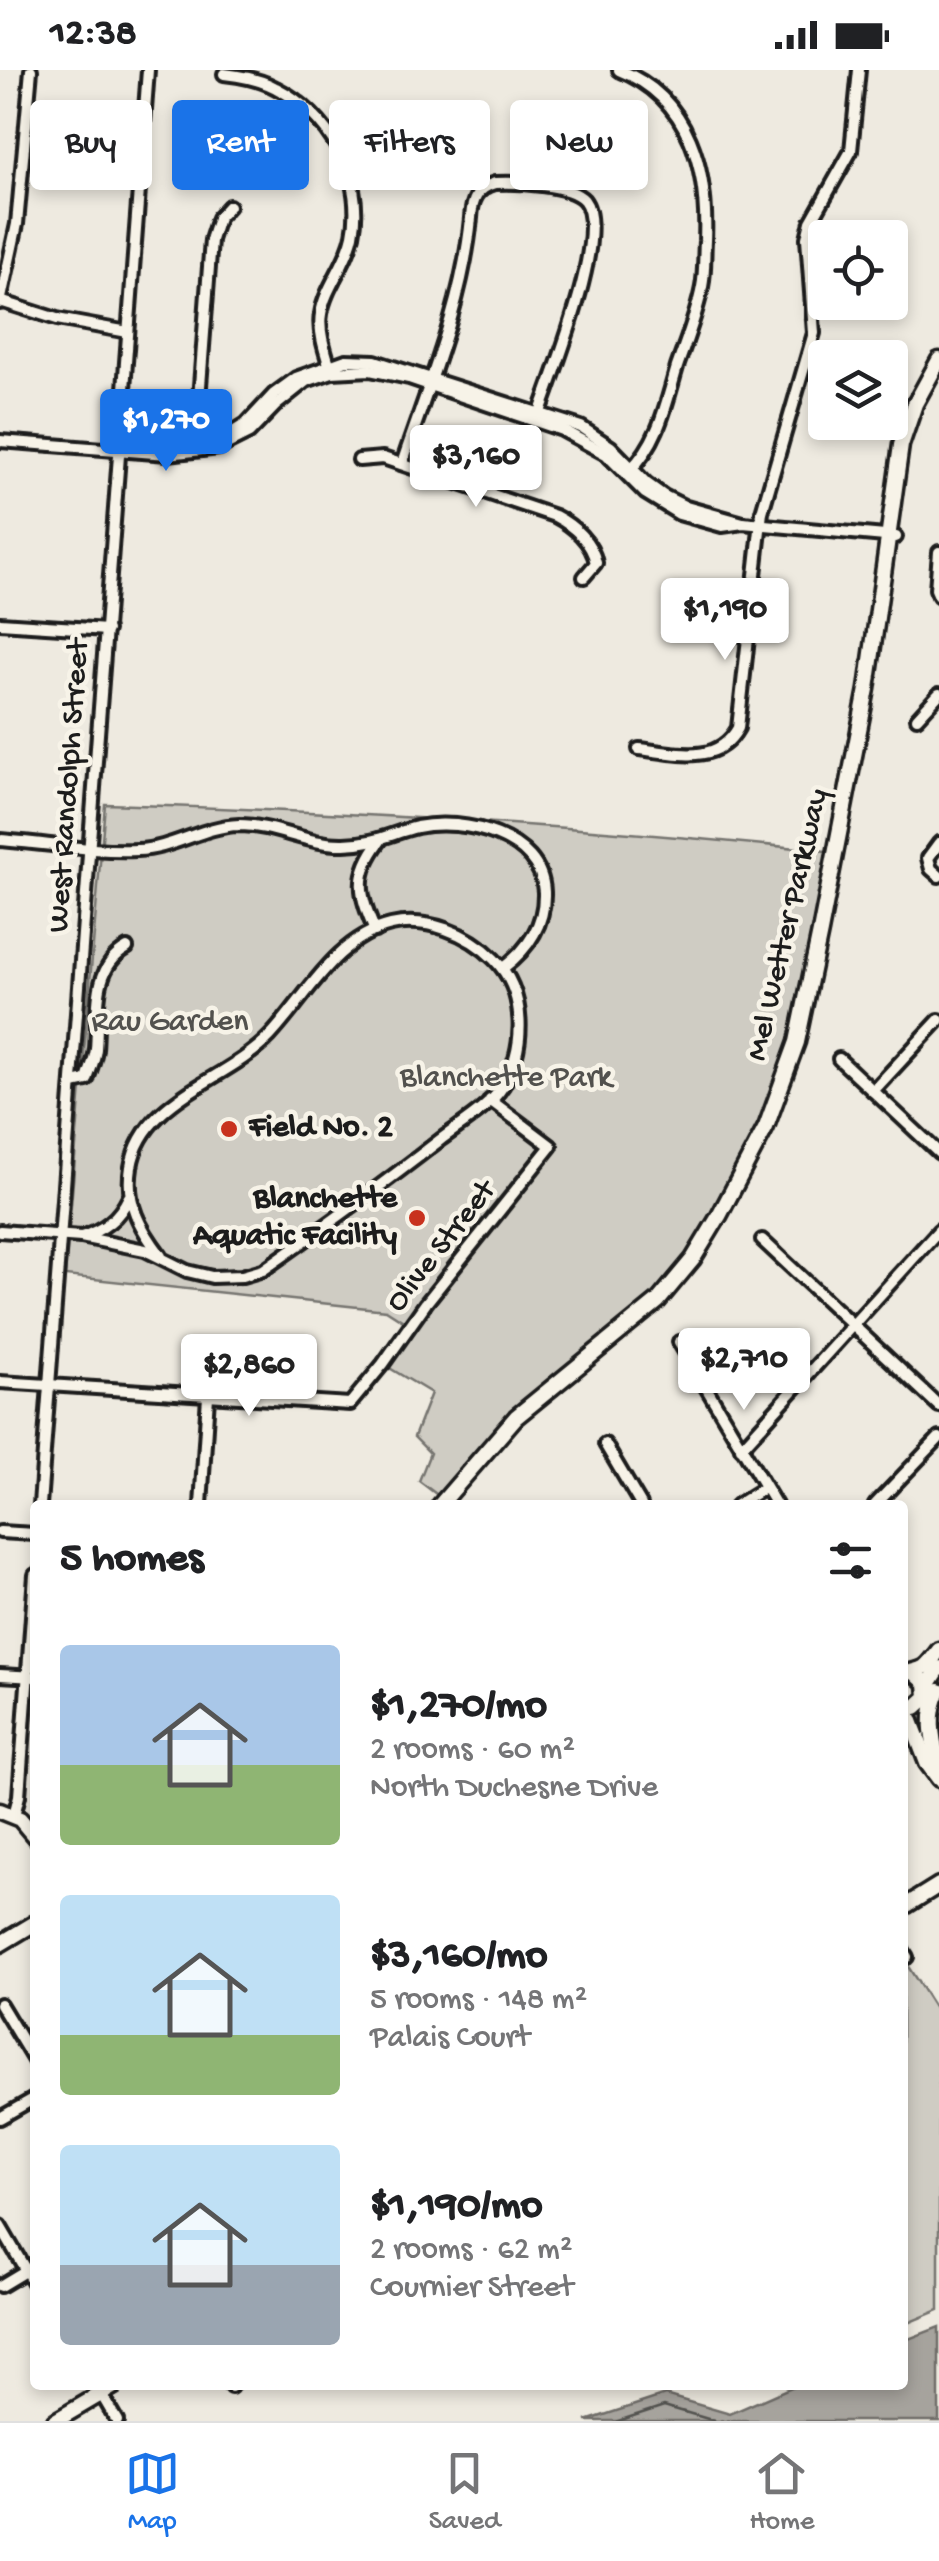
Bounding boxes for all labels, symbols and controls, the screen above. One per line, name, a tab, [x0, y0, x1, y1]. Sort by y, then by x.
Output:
text: 12:38	[50, 13, 136, 57]
chip: Buy	[30, 100, 152, 190]
chip: Rent	[172, 100, 309, 190]
chip: Filters	[329, 100, 490, 190]
chip: New	[510, 100, 648, 190]
map controls	[808, 220, 908, 440]
button: locate	[808, 220, 908, 320]
button: layers	[808, 340, 908, 440]
pin: $1,270	[85, 389, 247, 474]
text: $1,270	[122, 402, 210, 440]
pin: $3,160	[395, 425, 557, 510]
text: $3,160	[432, 438, 520, 476]
pin: $1,190	[644, 578, 806, 663]
text: $1,190	[683, 591, 767, 629]
street label: West Randolph Street	[41, 635, 99, 934]
street label: Mel Wetter Parkway	[739, 785, 839, 1065]
park label: Rau Garden	[92, 1004, 248, 1042]
park label: Blanchette Park	[399, 1060, 615, 1098]
place label: Field No. 2	[248, 1110, 393, 1148]
marker: Field No. 2	[218, 1118, 240, 1140]
street label: Olive Street	[379, 1171, 507, 1320]
place label: Blanchette Aquatic Facility	[192, 1181, 398, 1256]
marker: Blanchette Aquatic Facility	[406, 1207, 428, 1229]
pin: $2,710	[663, 1328, 825, 1413]
pin: $2,860	[168, 1334, 330, 1419]
text: $2,710	[700, 1341, 788, 1379]
text: $2,860	[203, 1347, 295, 1385]
icon: filters	[823, 1533, 878, 1588]
text: 5 homes	[60, 1536, 203, 1585]
text: $1,270/mo	[370, 1683, 547, 1732]
icon: home	[140, 1685, 260, 1805]
text: 2 rooms · 60 m²	[370, 1732, 575, 1770]
text: North Duchesne Drive	[370, 1770, 658, 1808]
text: $3,160/mo	[370, 1933, 548, 1982]
icon: home	[140, 1935, 260, 2055]
text: 5 rooms · 148 m²	[370, 1982, 587, 2020]
text: Palais Court	[370, 2020, 530, 2058]
text: $1,190/mo	[370, 2183, 543, 2232]
icon: home	[140, 2185, 260, 2305]
text: 2 rooms · 62 m²	[370, 2232, 572, 2270]
text: Cournier Street	[370, 2270, 573, 2308]
tab: Map	[125, 2446, 180, 2539]
tab: Saved	[429, 2446, 500, 2539]
tab: Home	[750, 2446, 814, 2539]

